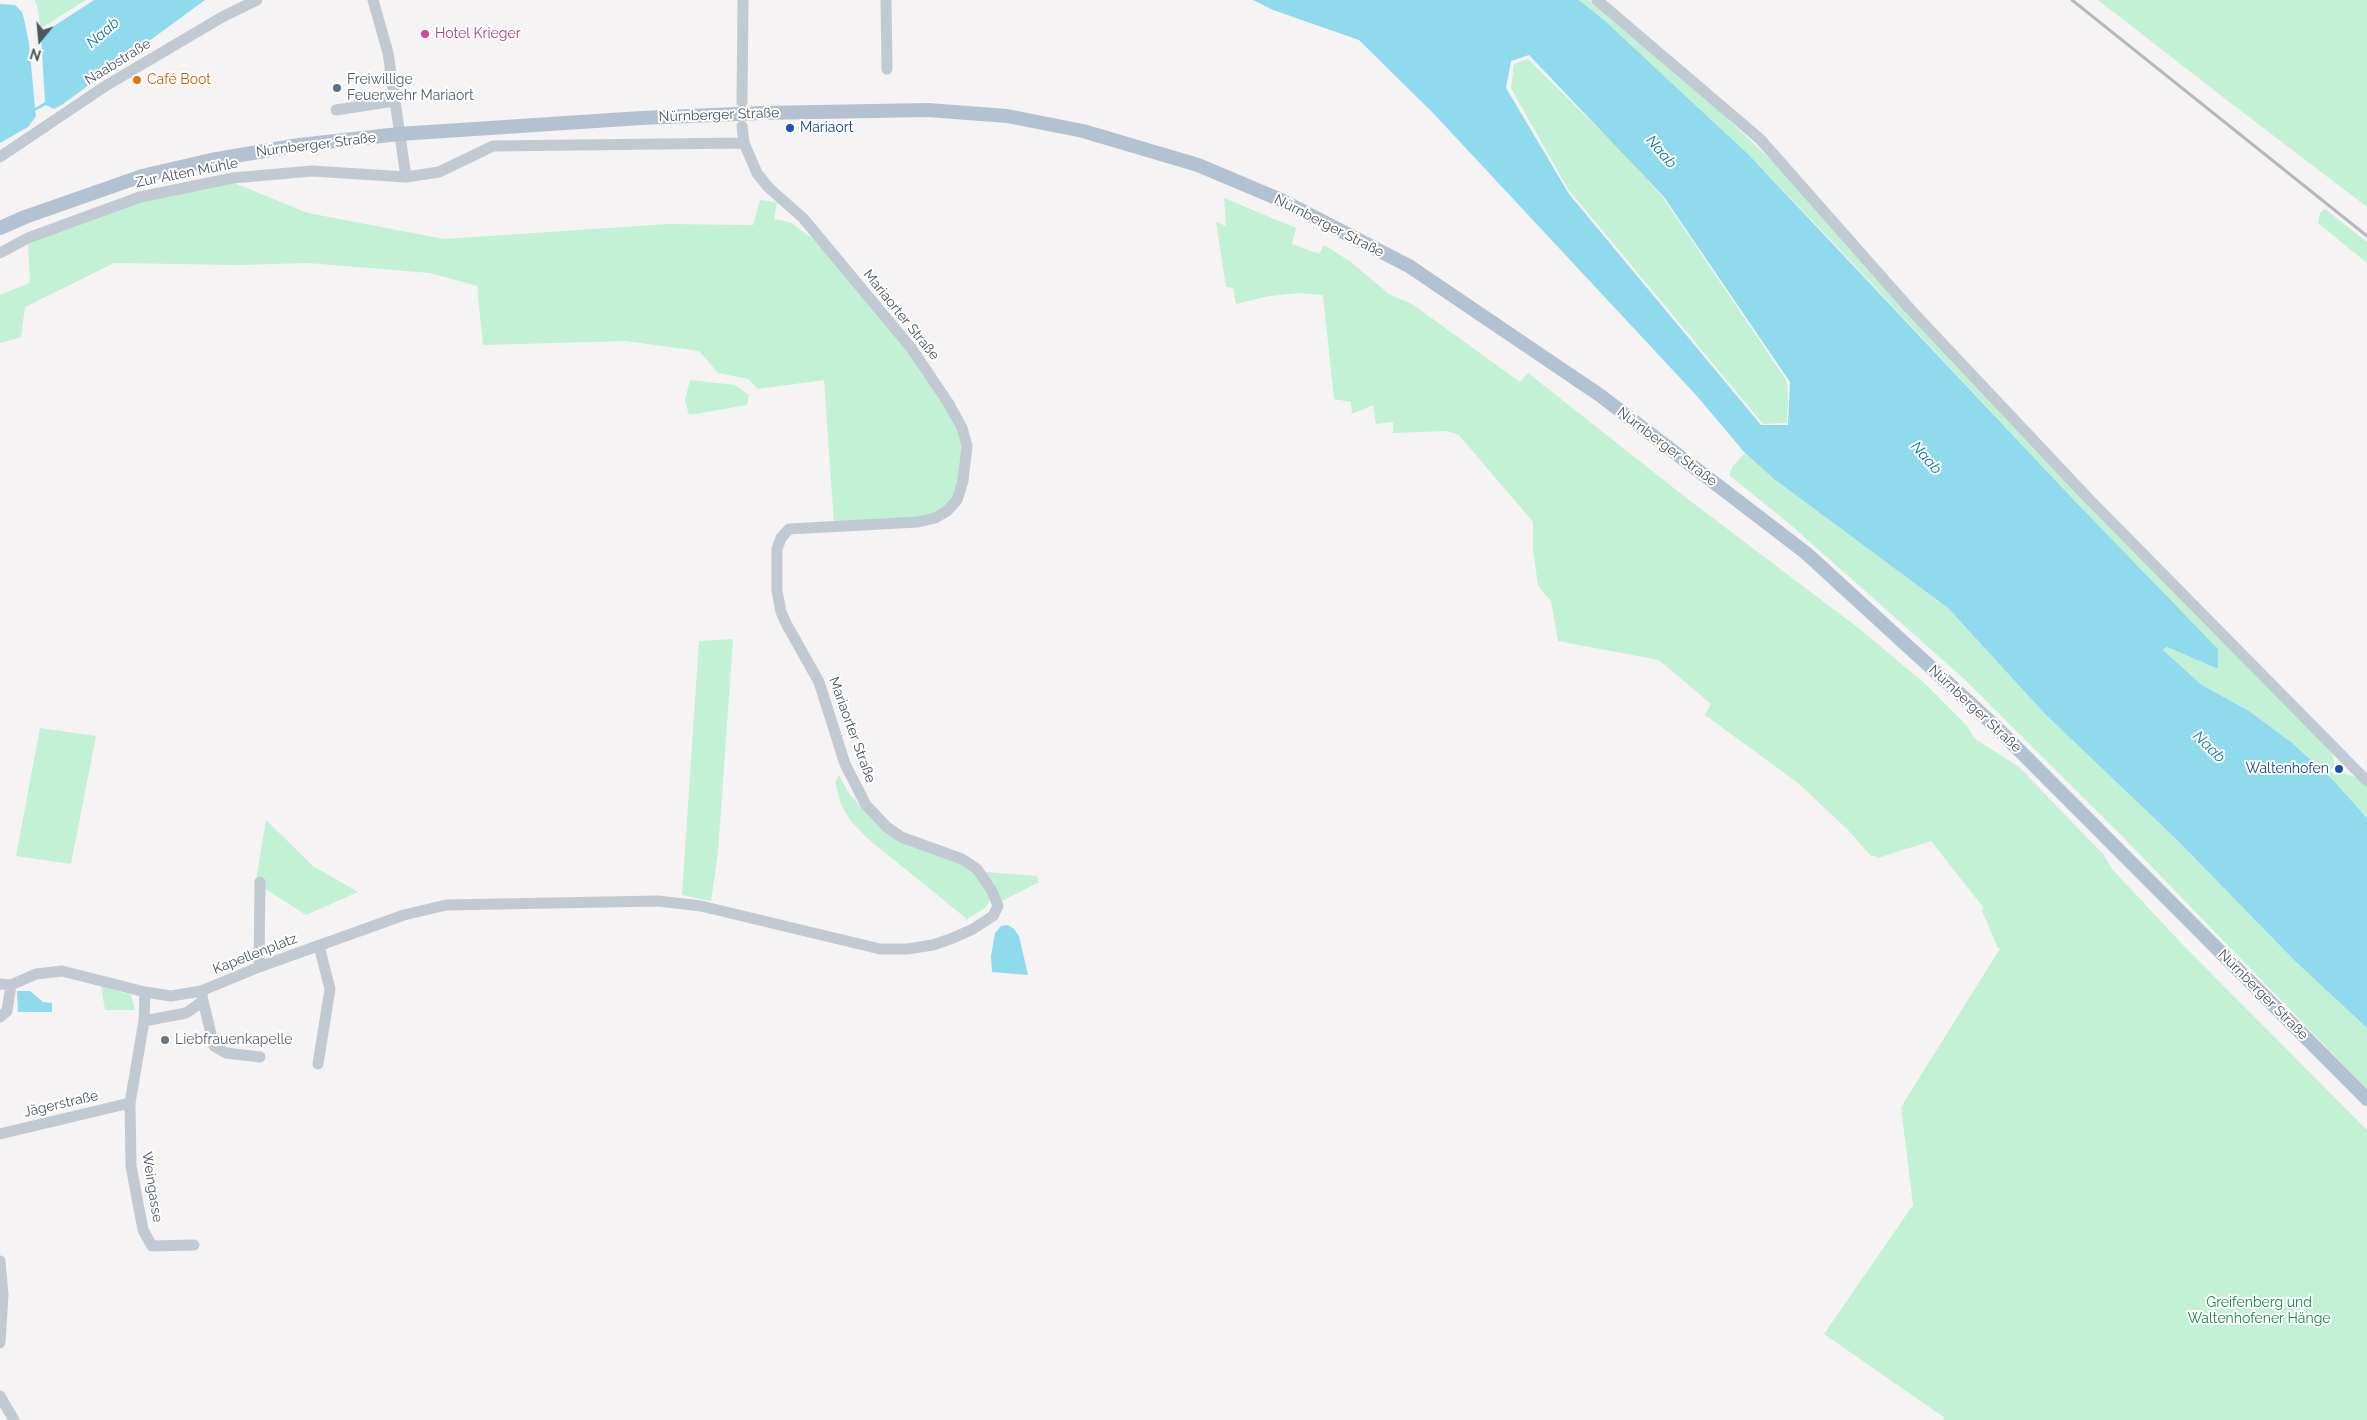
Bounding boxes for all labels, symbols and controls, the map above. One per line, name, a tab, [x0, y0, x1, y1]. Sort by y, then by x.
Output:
water label: Naab	[83, 14, 123, 52]
north arrow	[15, 15, 65, 65]
place label: Hotel Krieger	[435, 26, 521, 42]
marker: Hotel Krieger	[419, 28, 431, 40]
street label: Naabstraße	[82, 35, 154, 89]
text: N	[28, 45, 43, 64]
place label: Café Boot	[147, 72, 211, 88]
place label: Freiwillige Feuerwehr Mariaort	[347, 72, 474, 104]
marker: Café Boot	[131, 74, 143, 86]
marker: Freiwillige Feuerwehr Mariaort	[331, 82, 343, 94]
street label: Nürnberger Straße	[658, 104, 780, 126]
place label: Mariaort	[800, 120, 853, 136]
marker: Mariaort	[784, 122, 796, 134]
street label: Nürnberger Straße	[255, 129, 377, 161]
water label: Naab	[1642, 132, 1680, 172]
street label: Zur Alten Mühle	[134, 155, 240, 191]
street label: Nürnberger Straße	[1271, 191, 1387, 261]
street label: Mariaorter Straße	[859, 266, 943, 364]
street label: Nürnberger Straße	[1614, 404, 1720, 490]
water label: Naab	[1907, 438, 1945, 478]
street label: Nürnberger Straße	[1925, 662, 2025, 756]
street label: Mariaorter Straße	[825, 675, 879, 785]
water label: Naab	[2189, 727, 2229, 767]
place label: Waltenhofen	[2246, 761, 2329, 777]
marker: Waltenhofen	[2333, 763, 2345, 775]
street label: Kapellenplatz	[210, 930, 300, 978]
street label: Nürnberger Straße	[2214, 946, 2312, 1044]
place label: Liebfrauenkapelle	[175, 1032, 292, 1048]
marker: Liebfrauenkapelle	[159, 1034, 171, 1046]
street label: Jägerstraße	[22, 1087, 100, 1121]
street label: Weingasse	[138, 1151, 166, 1223]
park label: Greifenberg und Waltenhofener Hänge	[2187, 1295, 2331, 1328]

